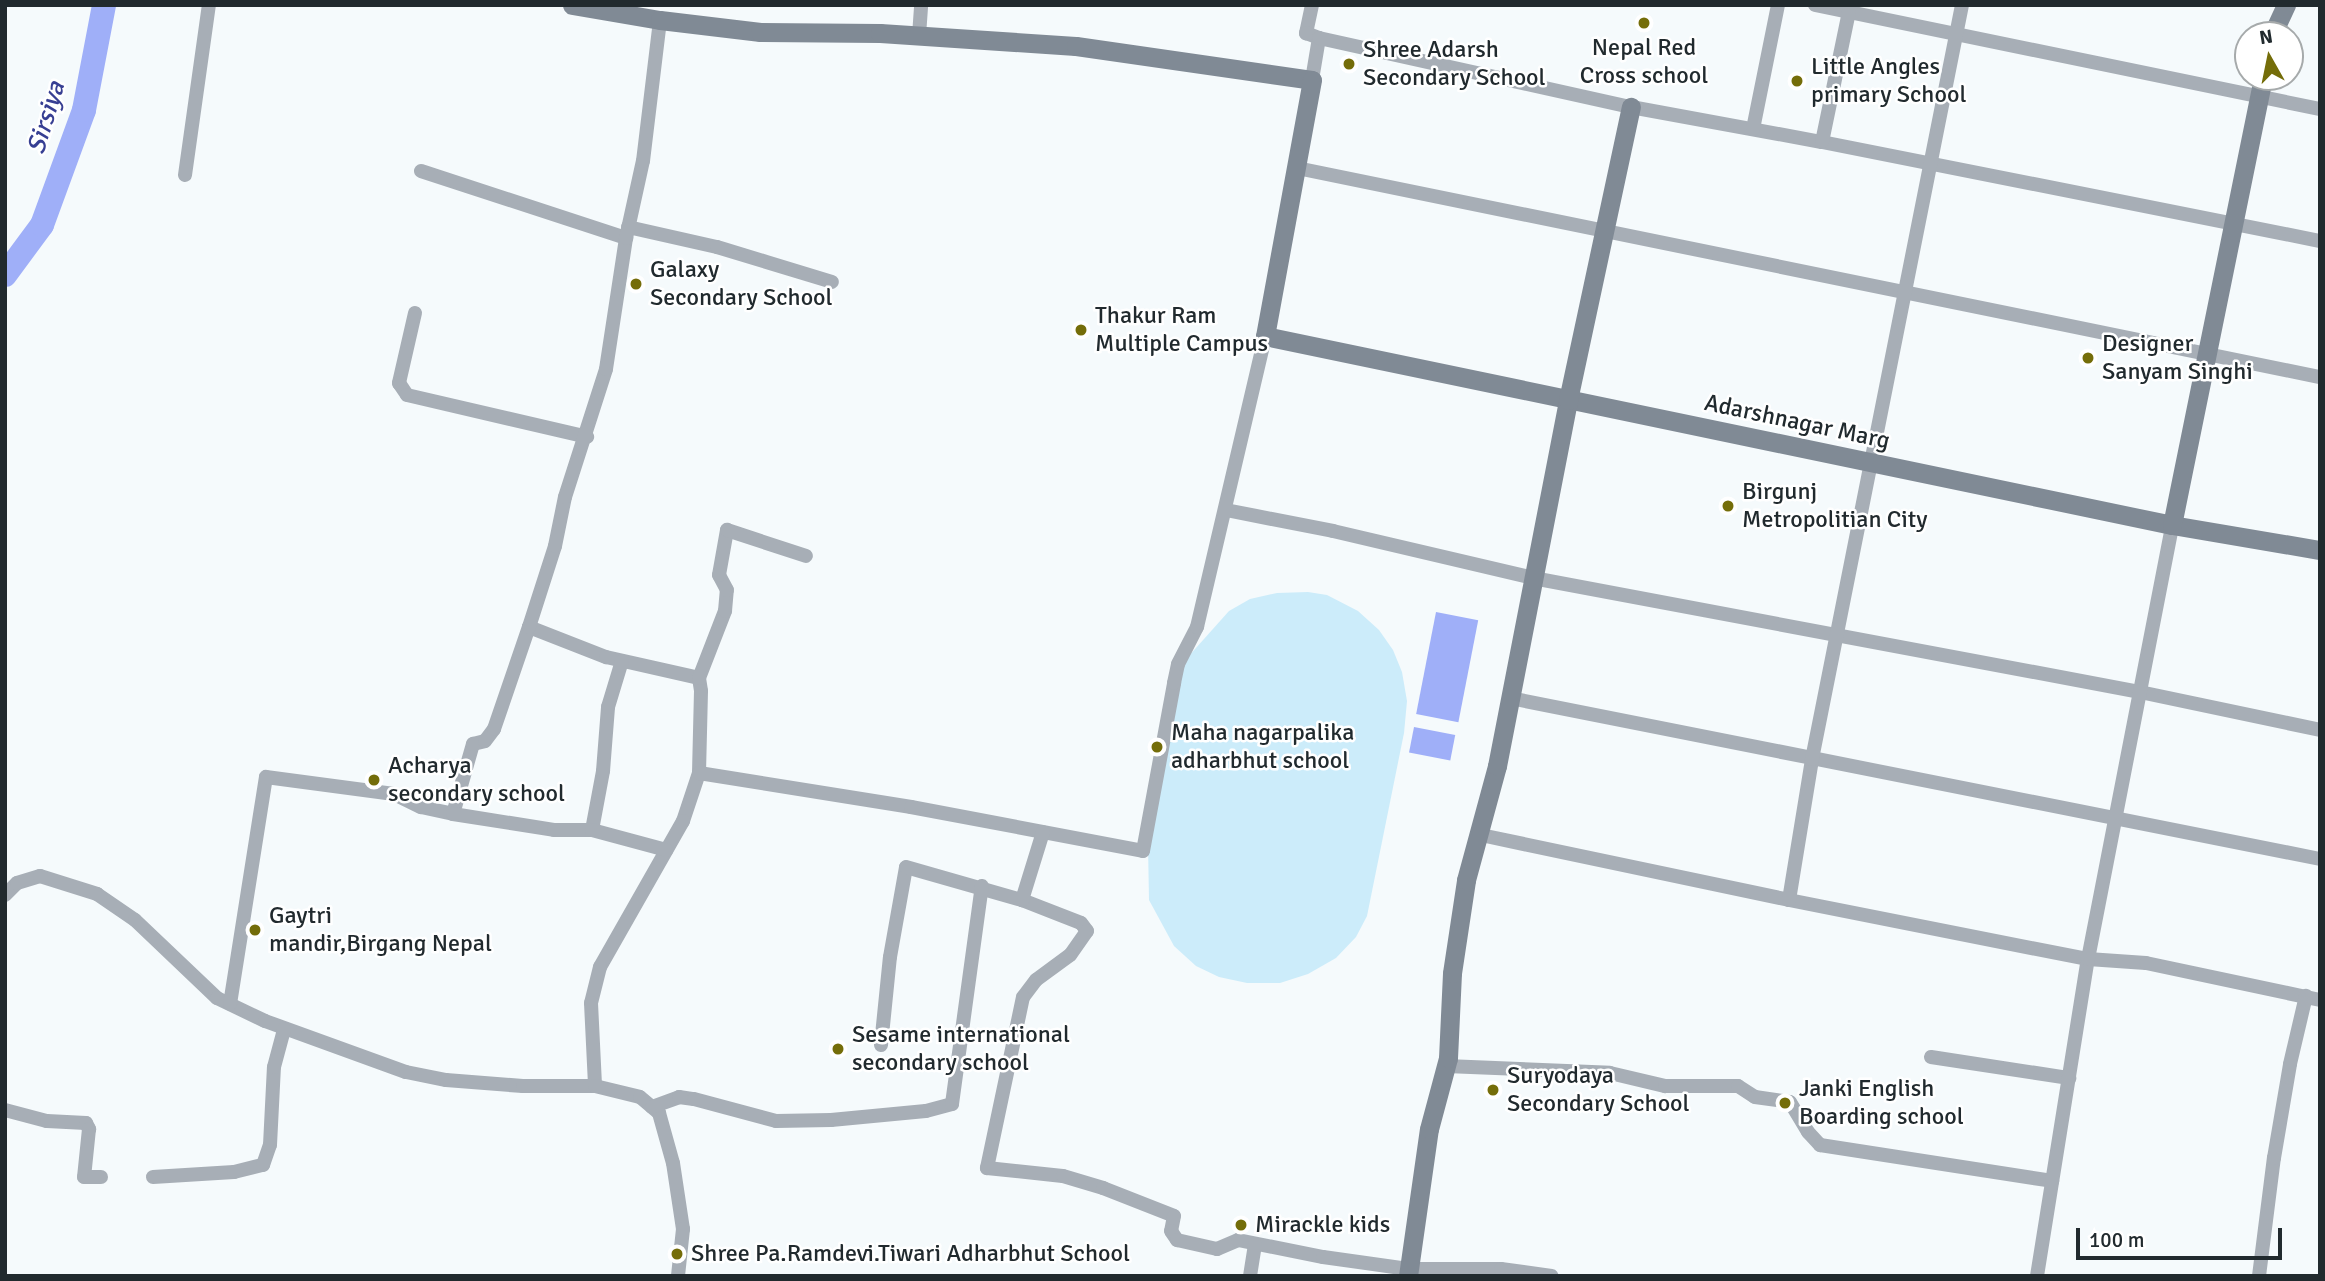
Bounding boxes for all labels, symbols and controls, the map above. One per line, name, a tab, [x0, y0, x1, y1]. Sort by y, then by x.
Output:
marker: Nepal Red Cross school	[1636, 15, 1652, 31]
north arrow	[2234, 21, 2304, 91]
text: N	[2258, 24, 2274, 50]
place label: Nepal Red Cross school	[1580, 34, 1708, 90]
place label: Shree Adarsh Secondary School	[1363, 36, 1546, 92]
place label: Little Angles primary School	[1811, 53, 1966, 109]
marker: Shree Adarsh Secondary School	[1341, 56, 1357, 72]
marker: Little Angles primary School	[1789, 73, 1805, 89]
water label: Sirsiya	[21, 78, 73, 158]
place label: Galaxy Secondary School	[650, 256, 833, 312]
marker: Galaxy Secondary School	[628, 276, 644, 292]
place label: Thakur Ram Multiple Campus	[1095, 302, 1268, 358]
marker: Thakur Ram Multiple Campus	[1073, 322, 1089, 338]
place label: Designer Sanyam Singhi	[2102, 330, 2253, 386]
marker: Designer Sanyam Singhi	[2080, 350, 2096, 366]
street label: Adarshnagar Marg	[1702, 388, 1892, 456]
place label: Birgunj Metropolitian City	[1742, 478, 1927, 534]
marker: Birgunj Metropolitian City	[1720, 498, 1736, 514]
place label: Maha nagarpalika adharbhut school	[1171, 719, 1354, 775]
marker: Maha nagarpalika adharbhut school	[1149, 739, 1165, 755]
place label: Acharya secondary school	[388, 752, 565, 808]
marker: Acharya secondary school	[366, 772, 382, 788]
place label: Gaytri mandir,Birgang Nepal	[269, 902, 492, 958]
marker: Gaytri mandir,Birgang Nepal	[247, 922, 263, 938]
place label: Sesame international secondary school	[852, 1021, 1070, 1077]
marker: Sesame international secondary school	[830, 1041, 846, 1057]
place label: Suryodaya Secondary School	[1507, 1062, 1690, 1118]
place label: Janki English Boarding school	[1799, 1075, 1964, 1131]
marker: Suryodaya Secondary School	[1485, 1082, 1501, 1098]
marker: Janki English Boarding school	[1777, 1095, 1793, 1111]
place label: Mirackle kids	[1255, 1211, 1390, 1239]
scale bar	[2080, 1214, 2286, 1258]
marker: Mirackle kids	[1233, 1217, 1249, 1233]
text: 100 m	[2089, 1227, 2144, 1253]
place label: Shree Pa.Ramdevi.Tiwari Adharbhut School	[691, 1240, 1130, 1268]
marker: Shree Pa.Ramdevi.Tiwari Adharbhut School	[669, 1246, 685, 1262]

